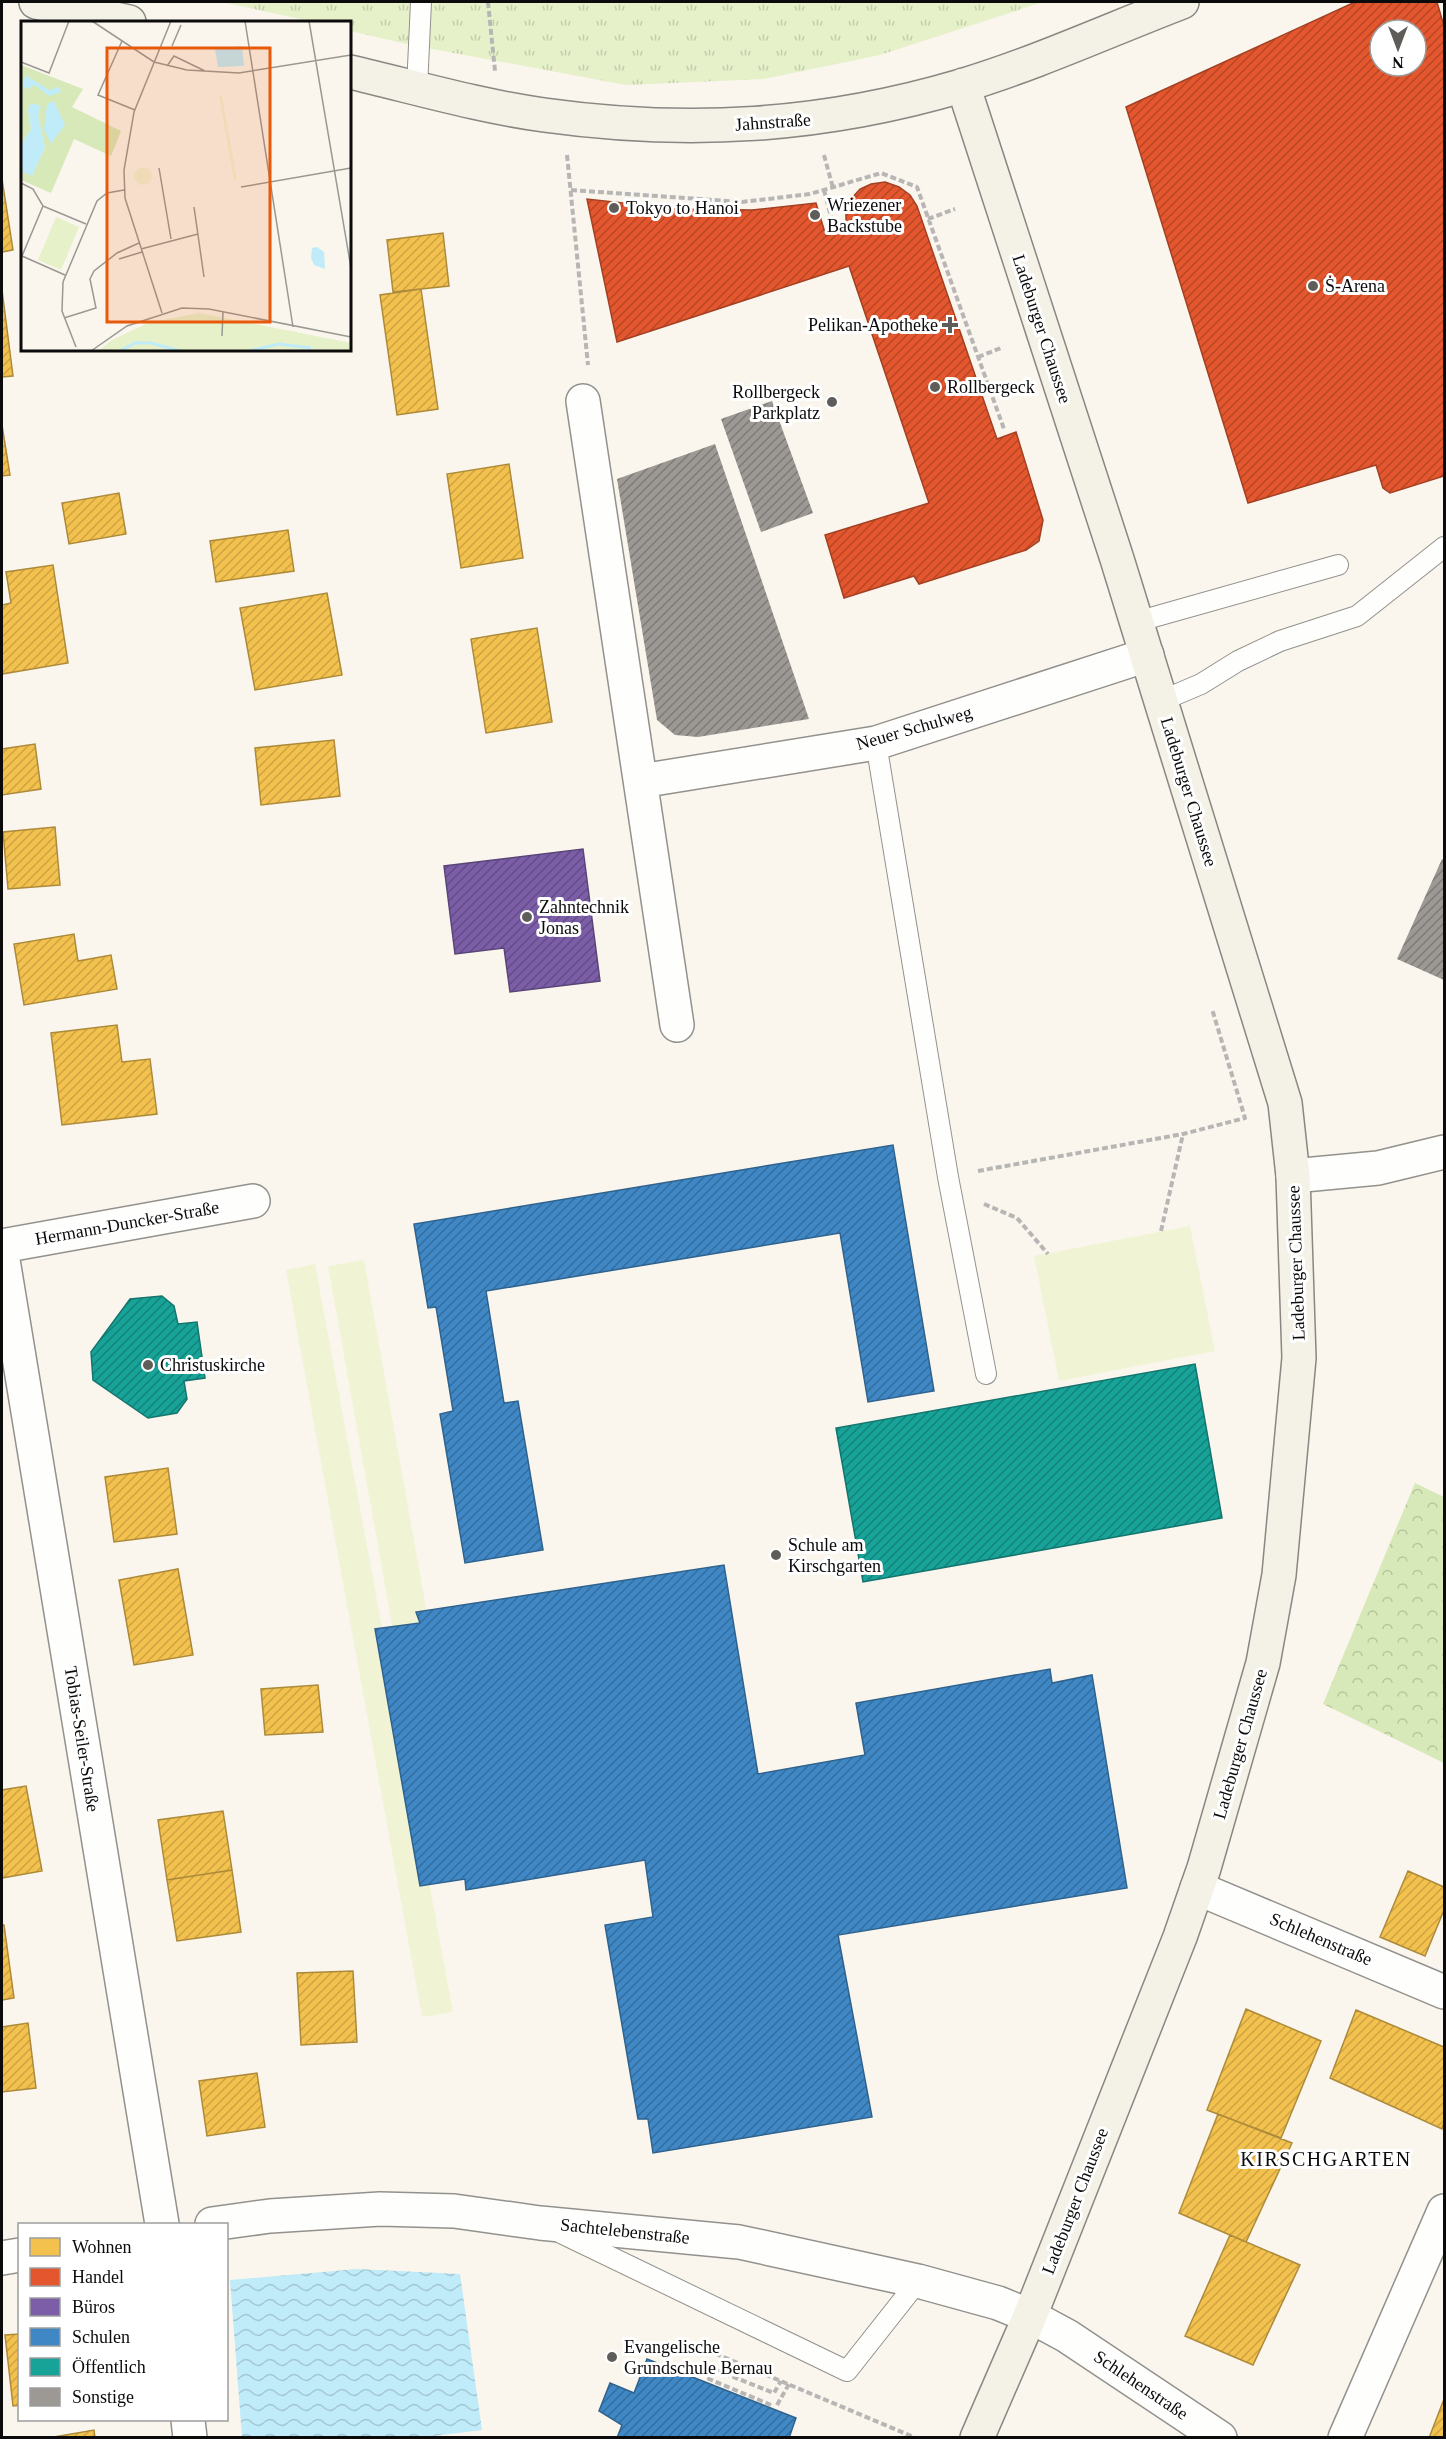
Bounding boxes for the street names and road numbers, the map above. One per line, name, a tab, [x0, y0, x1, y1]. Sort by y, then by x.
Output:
street label: Jahnstraße	[734, 109, 812, 135]
street label: Ladeburger Chaussee	[1009, 252, 1075, 406]
street label: Neuer Schulweg	[854, 702, 974, 754]
street label: Ladeburger Chaussee	[1157, 715, 1221, 869]
street label: Ladeburger Chaussee	[1283, 1185, 1309, 1341]
street label: Hermann-Duncker-Straße	[33, 1197, 221, 1249]
street label: Tobias-Seiler-Straße	[61, 1665, 103, 1813]
street label: Ladeburger Chaussee	[1209, 1667, 1271, 1821]
street label: Schlehenstraße	[1267, 1909, 1375, 1969]
street label: Ladeburger Chaussee	[1038, 2125, 1112, 2277]
street label: Sachtelebenstraße	[559, 2214, 691, 2248]
street label: Schlehenstraße	[1090, 2346, 1192, 2424]

